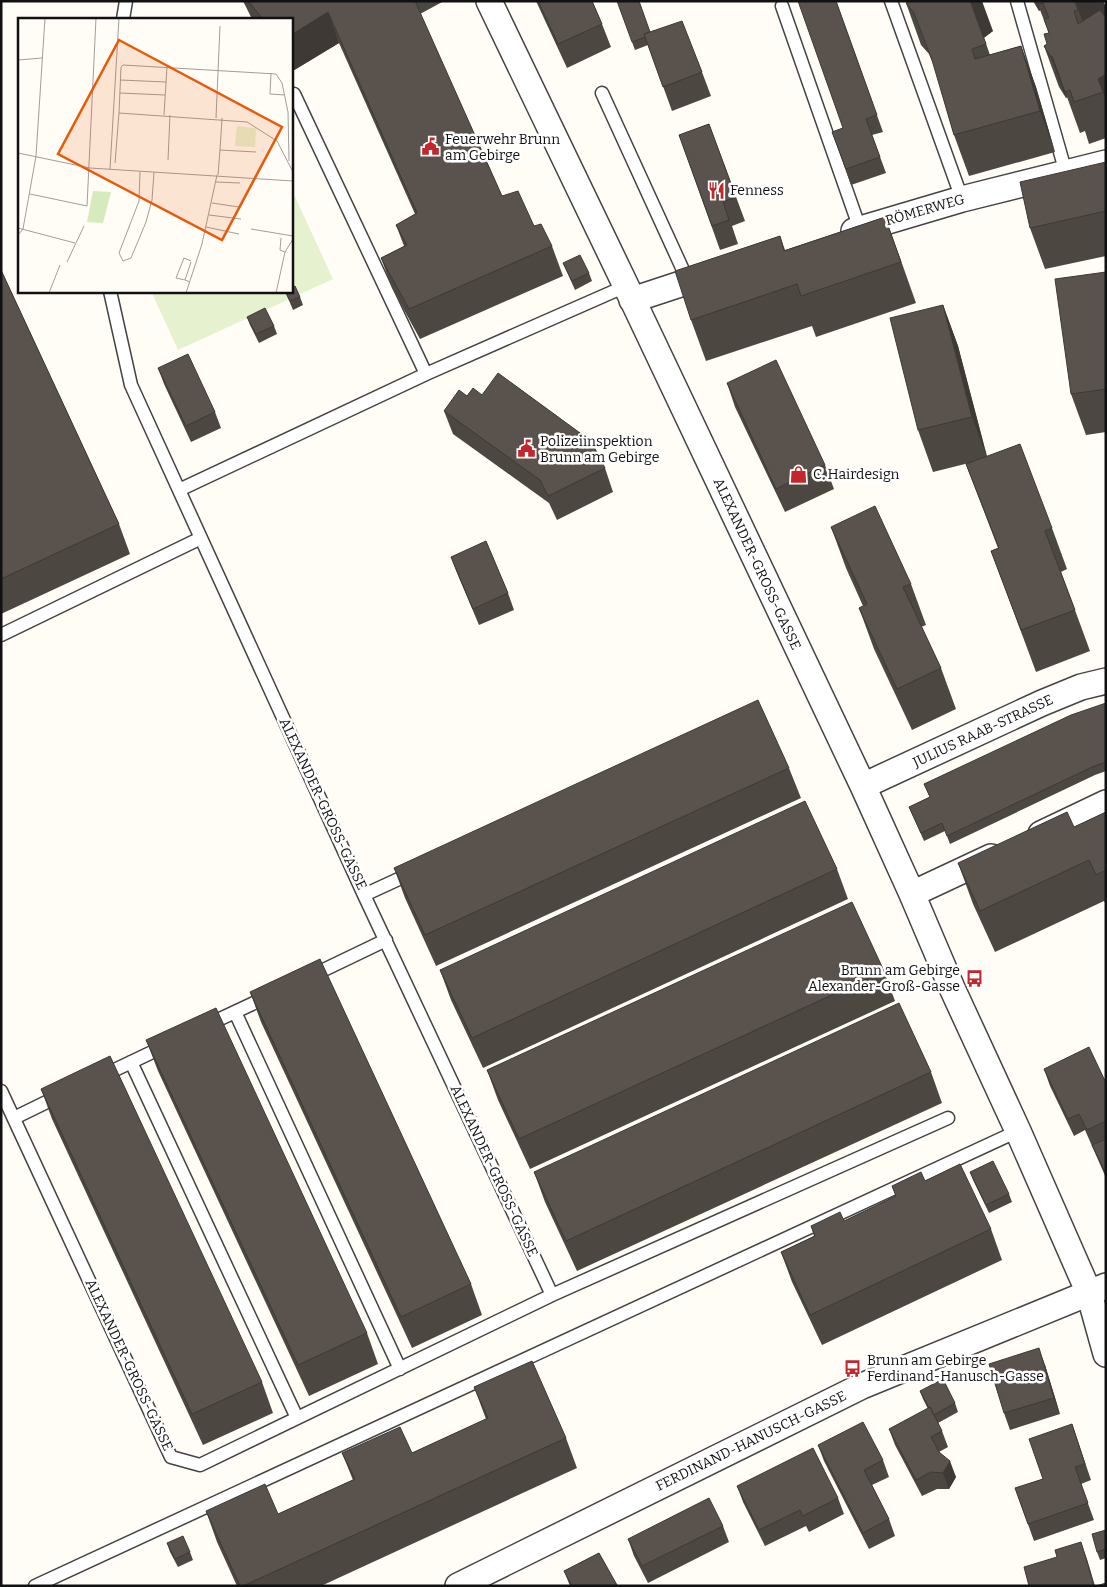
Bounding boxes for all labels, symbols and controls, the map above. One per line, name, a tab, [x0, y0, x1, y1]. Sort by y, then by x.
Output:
inset map	[18, 18, 292, 292]
place label: Feuerwehr Brunn am Gebirge	[445, 131, 560, 164]
public building icon: Feuerwehr Brunn am Gebirge	[421, 137, 441, 157]
restaurant icon: Fenness	[706, 180, 726, 200]
place label: Fenness	[730, 182, 784, 199]
street label: RÖMERWEG	[883, 191, 967, 229]
place label: Polizeiinspektion Brunn am Gebirge	[540, 433, 659, 466]
public building icon: Polizeiinspektion Brunn am Gebirge	[516, 439, 536, 459]
shop icon: C. Hairdesign	[789, 464, 809, 484]
place label: C. Hairdesign	[813, 466, 900, 483]
street label: ALEXANDER-GROSS-GASSE	[710, 475, 804, 653]
street label: JULIUS RAAB-STRASSE	[909, 691, 1056, 771]
street label: ALEXANDER-GROSS-GASSE	[276, 715, 370, 893]
place label: Brunn am Gebirge Alexander-Groß-Gasse	[808, 962, 960, 995]
bus stop icon: Brunn am Gebirge Alexander-Groß-Gasse	[964, 968, 984, 988]
street label: ALEXANDER-GROSS-GASSE	[447, 1082, 541, 1260]
street label: ALEXANDER-GROSS-GASSE	[82, 1276, 176, 1454]
place label: Brunn am Gebirge Ferdinand-Hanusch-Gasse	[867, 1352, 1044, 1385]
bus stop icon: Brunn am Gebirge Ferdinand-Hanusch-Gasse	[843, 1358, 863, 1378]
street label: FERDINAND-HANUSCH-GASSE	[653, 1387, 849, 1495]

